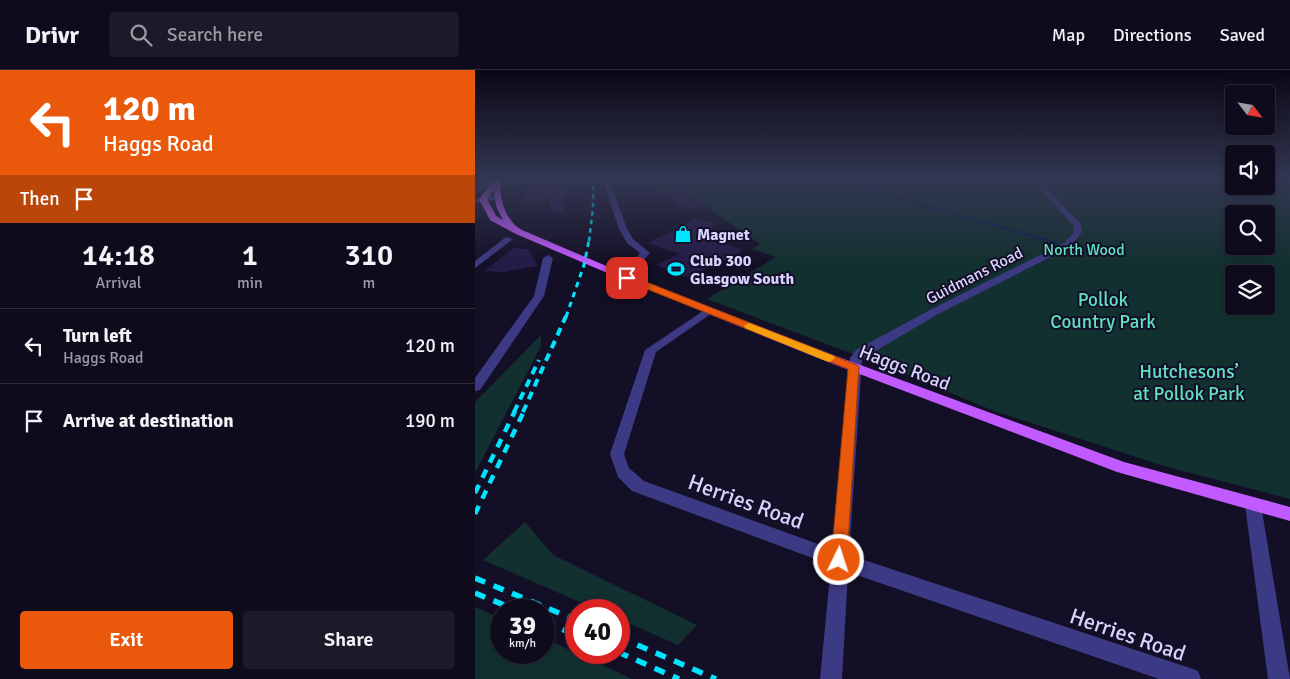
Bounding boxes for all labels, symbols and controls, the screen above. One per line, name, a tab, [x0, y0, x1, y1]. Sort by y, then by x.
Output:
search box	[109, 12, 459, 57]
text: Drivr	[25, 20, 79, 50]
icon: search	[127, 21, 155, 49]
text: Search here	[167, 23, 263, 47]
text: Map	[1052, 24, 1085, 46]
text: Directions	[1113, 24, 1192, 46]
text: Saved	[1220, 24, 1265, 46]
north arrow	[1225, 85, 1275, 135]
map controls	[1225, 85, 1275, 315]
text: 120 m	[103, 87, 196, 130]
icon: left	[20, 90, 85, 155]
text: Haggs Road	[103, 130, 214, 157]
button: sound	[1225, 145, 1275, 195]
icon: arrive	[70, 185, 98, 213]
text: Then	[20, 187, 60, 211]
button: search	[1225, 205, 1275, 255]
shop icon: Magnet	[673, 224, 693, 244]
place label: Magnet	[697, 225, 750, 245]
text: 14:18	[82, 237, 155, 274]
text: 1	[242, 237, 258, 274]
text: 310	[345, 237, 393, 274]
park label: North Wood	[1043, 240, 1125, 260]
street label: Guidmans Road	[923, 243, 1026, 309]
place label: Club 300 Glasgow South	[690, 251, 794, 289]
pin	[606, 257, 648, 299]
sports icon: Club 300 Glasgow South	[666, 259, 686, 279]
icon: arrive	[613, 264, 641, 292]
button: layers	[1225, 265, 1275, 315]
text: Arrival	[95, 273, 141, 293]
text: min	[237, 273, 263, 293]
text: m	[362, 273, 375, 293]
park label: Pollok Country Park	[1050, 288, 1156, 334]
text: Turn left	[63, 324, 132, 348]
icon: left	[20, 332, 48, 360]
text: 120 m	[405, 334, 455, 358]
street label: Haggs Road	[856, 340, 954, 396]
text: Haggs Road	[63, 348, 144, 368]
park label: Hutchesons’ at Pollok Park	[1133, 360, 1245, 406]
icon: arrive	[20, 407, 48, 435]
text: Arrive at destination	[63, 409, 234, 433]
text: 190 m	[405, 409, 455, 433]
street label: Herries Road	[684, 468, 807, 535]
position arrow	[812, 533, 864, 585]
speed limit sign: 40	[565, 599, 630, 664]
street label: Herries Road	[1066, 602, 1189, 667]
text: 39	[509, 610, 536, 641]
button: Exit	[20, 611, 233, 669]
button: Share	[243, 611, 455, 669]
text: km/h	[509, 636, 536, 651]

